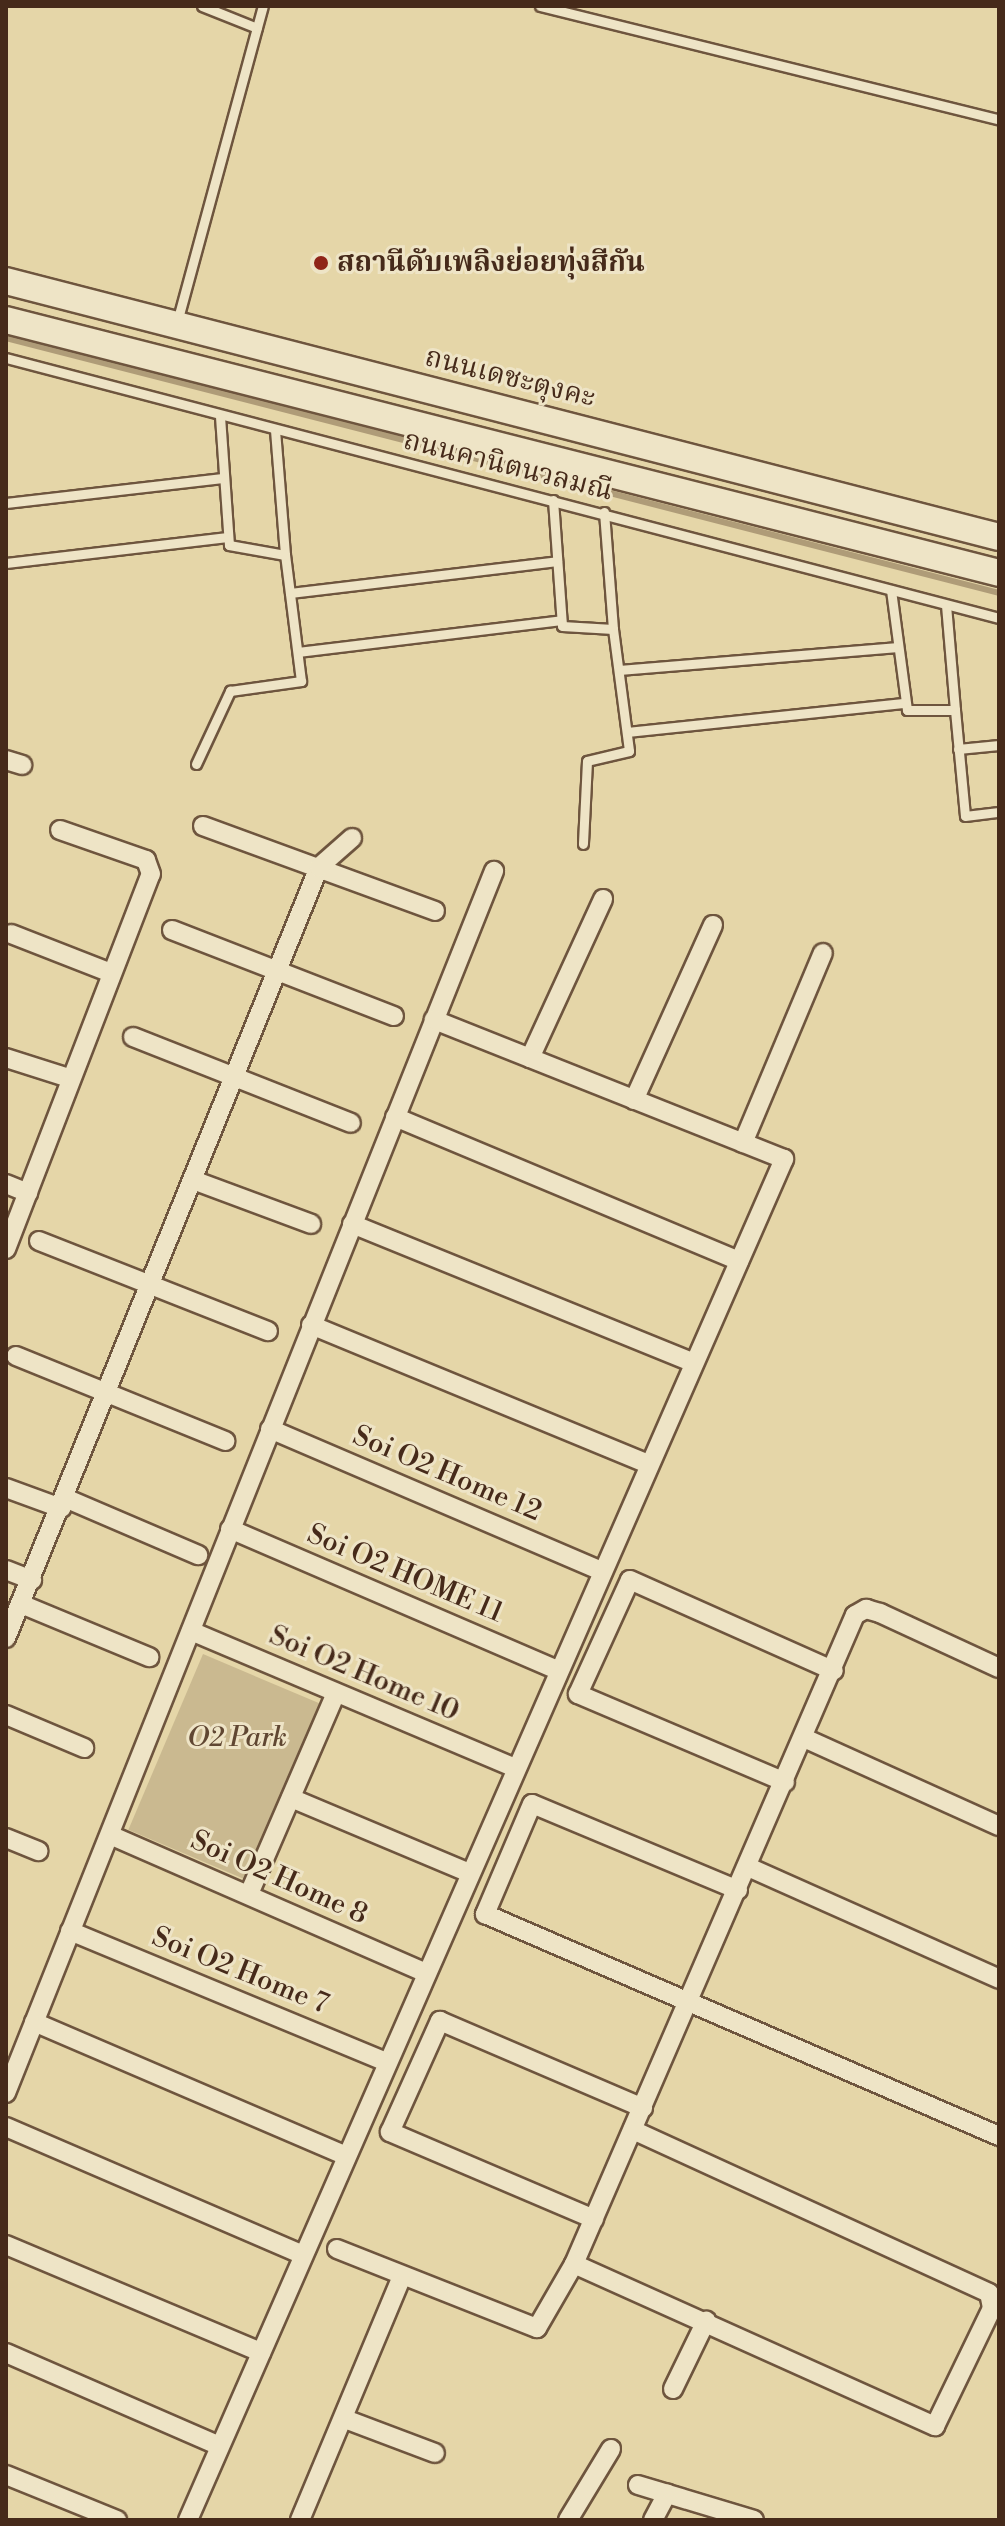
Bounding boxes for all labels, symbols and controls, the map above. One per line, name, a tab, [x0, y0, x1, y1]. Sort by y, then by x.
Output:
place label: สถานีดับเพลิงย่อยทุ่งสีกัน	[337, 246, 645, 280]
marker: สถานีดับเพลิงย่อยทุ่งสีกัน	[312, 254, 330, 272]
street label: ถนนเดชะตุงคะ	[421, 341, 599, 415]
street label: ถนนคานิตนวลมณี	[400, 424, 616, 508]
street label: Soi O2 Home 12	[348, 1419, 546, 1529]
street label: Soi O2 HOME 11	[302, 1518, 508, 1630]
street label: Soi O2 Home 10	[264, 1619, 464, 1729]
park label: O2 Park	[187, 1721, 287, 1755]
street label: Soi O2 Home 8	[185, 1824, 373, 1932]
street label: Soi O2 Home 7	[147, 1920, 333, 2022]

